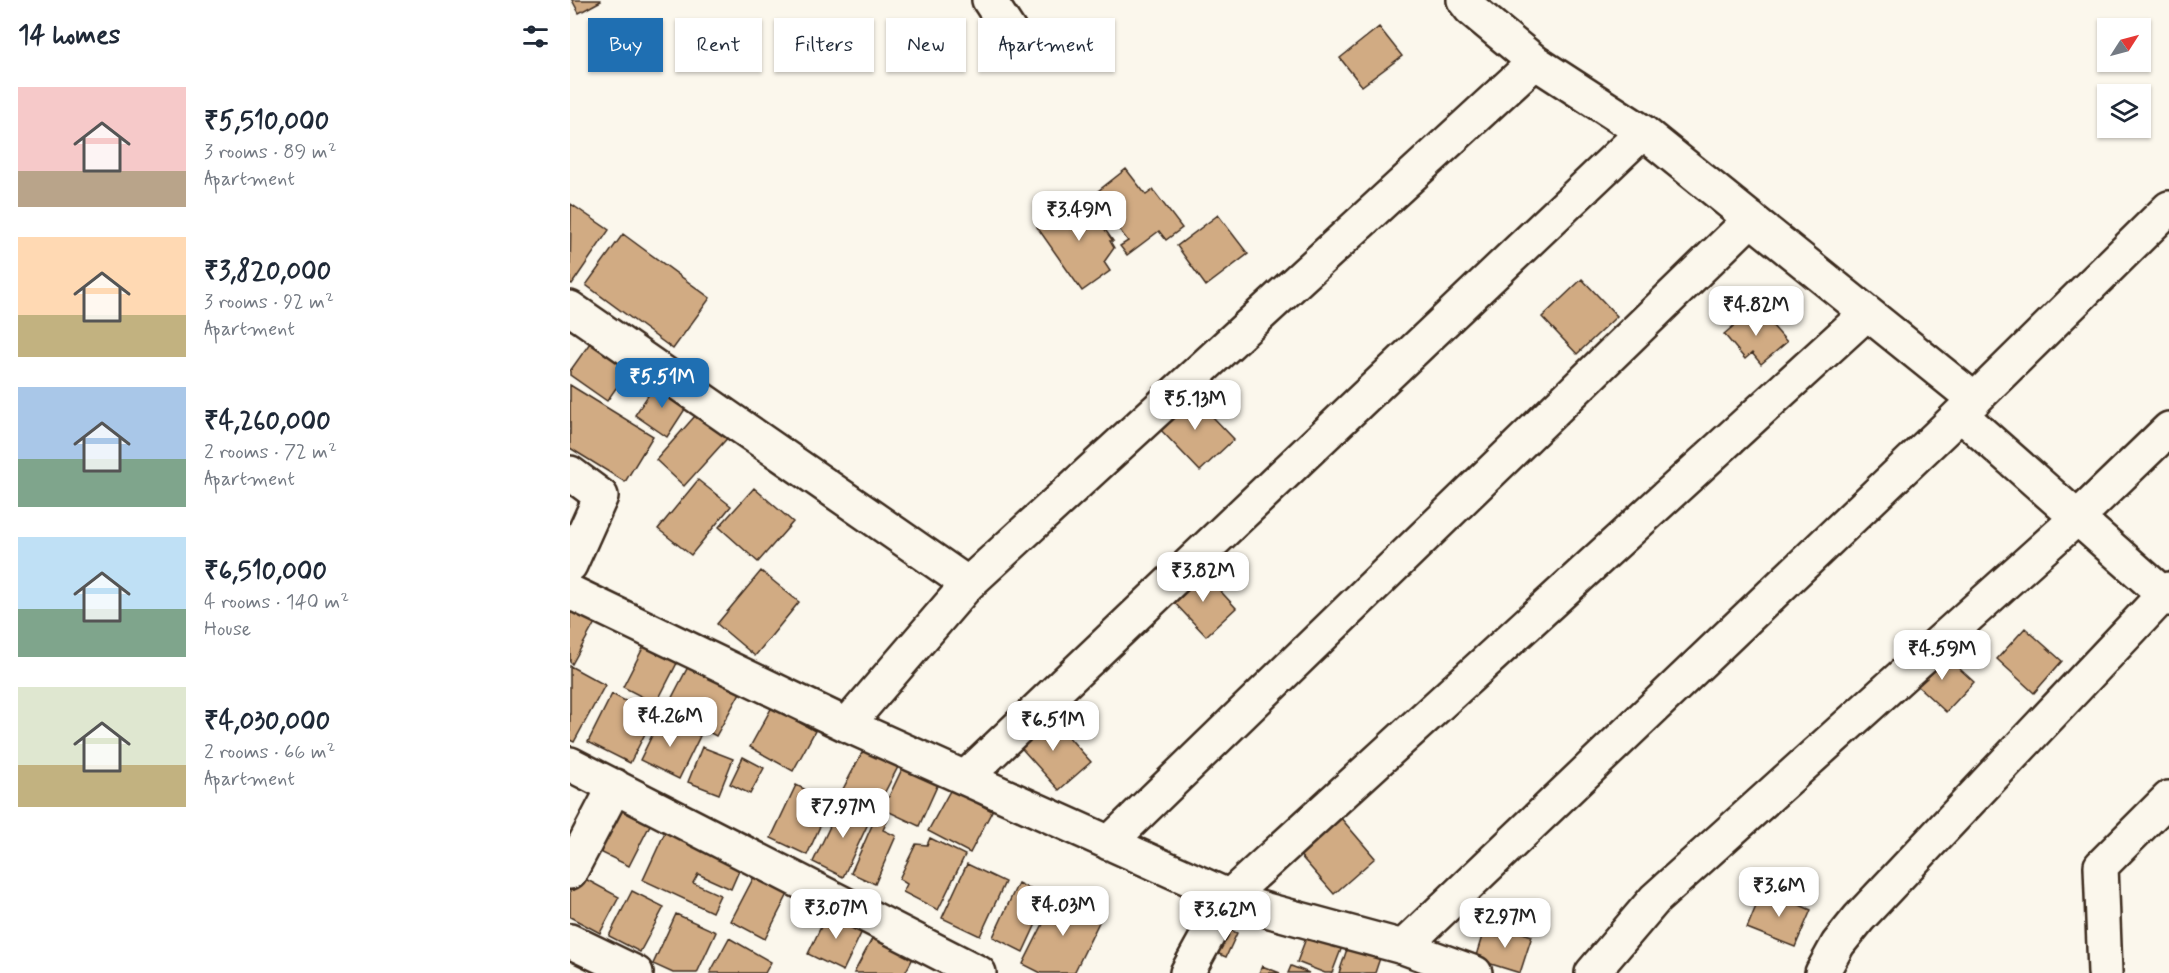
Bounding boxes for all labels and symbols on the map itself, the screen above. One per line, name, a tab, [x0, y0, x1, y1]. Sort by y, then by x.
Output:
north arrow	[2097, 18, 2151, 72]
pin: ₹3.49M	[1030, 191, 1128, 242]
pin: ₹4.82M	[1707, 286, 1805, 337]
pin: ₹5.51M	[613, 358, 711, 409]
pin: ₹5.13M	[1146, 380, 1244, 431]
pin: ₹3.82M	[1154, 552, 1252, 603]
pin: ₹4.59M	[1893, 630, 1991, 681]
pin: ₹4.26M	[621, 697, 719, 748]
pin: ₹6.51M	[1004, 701, 1102, 752]
pin: ₹7.97M	[794, 788, 892, 839]
pin: ₹3.6M	[1737, 867, 1821, 918]
pin: ₹4.03M	[1014, 886, 1112, 937]
pin: ₹3.07M	[787, 889, 885, 940]
pin: ₹3.62M	[1176, 891, 1274, 942]
pin: ₹2.97M	[1456, 898, 1554, 949]

